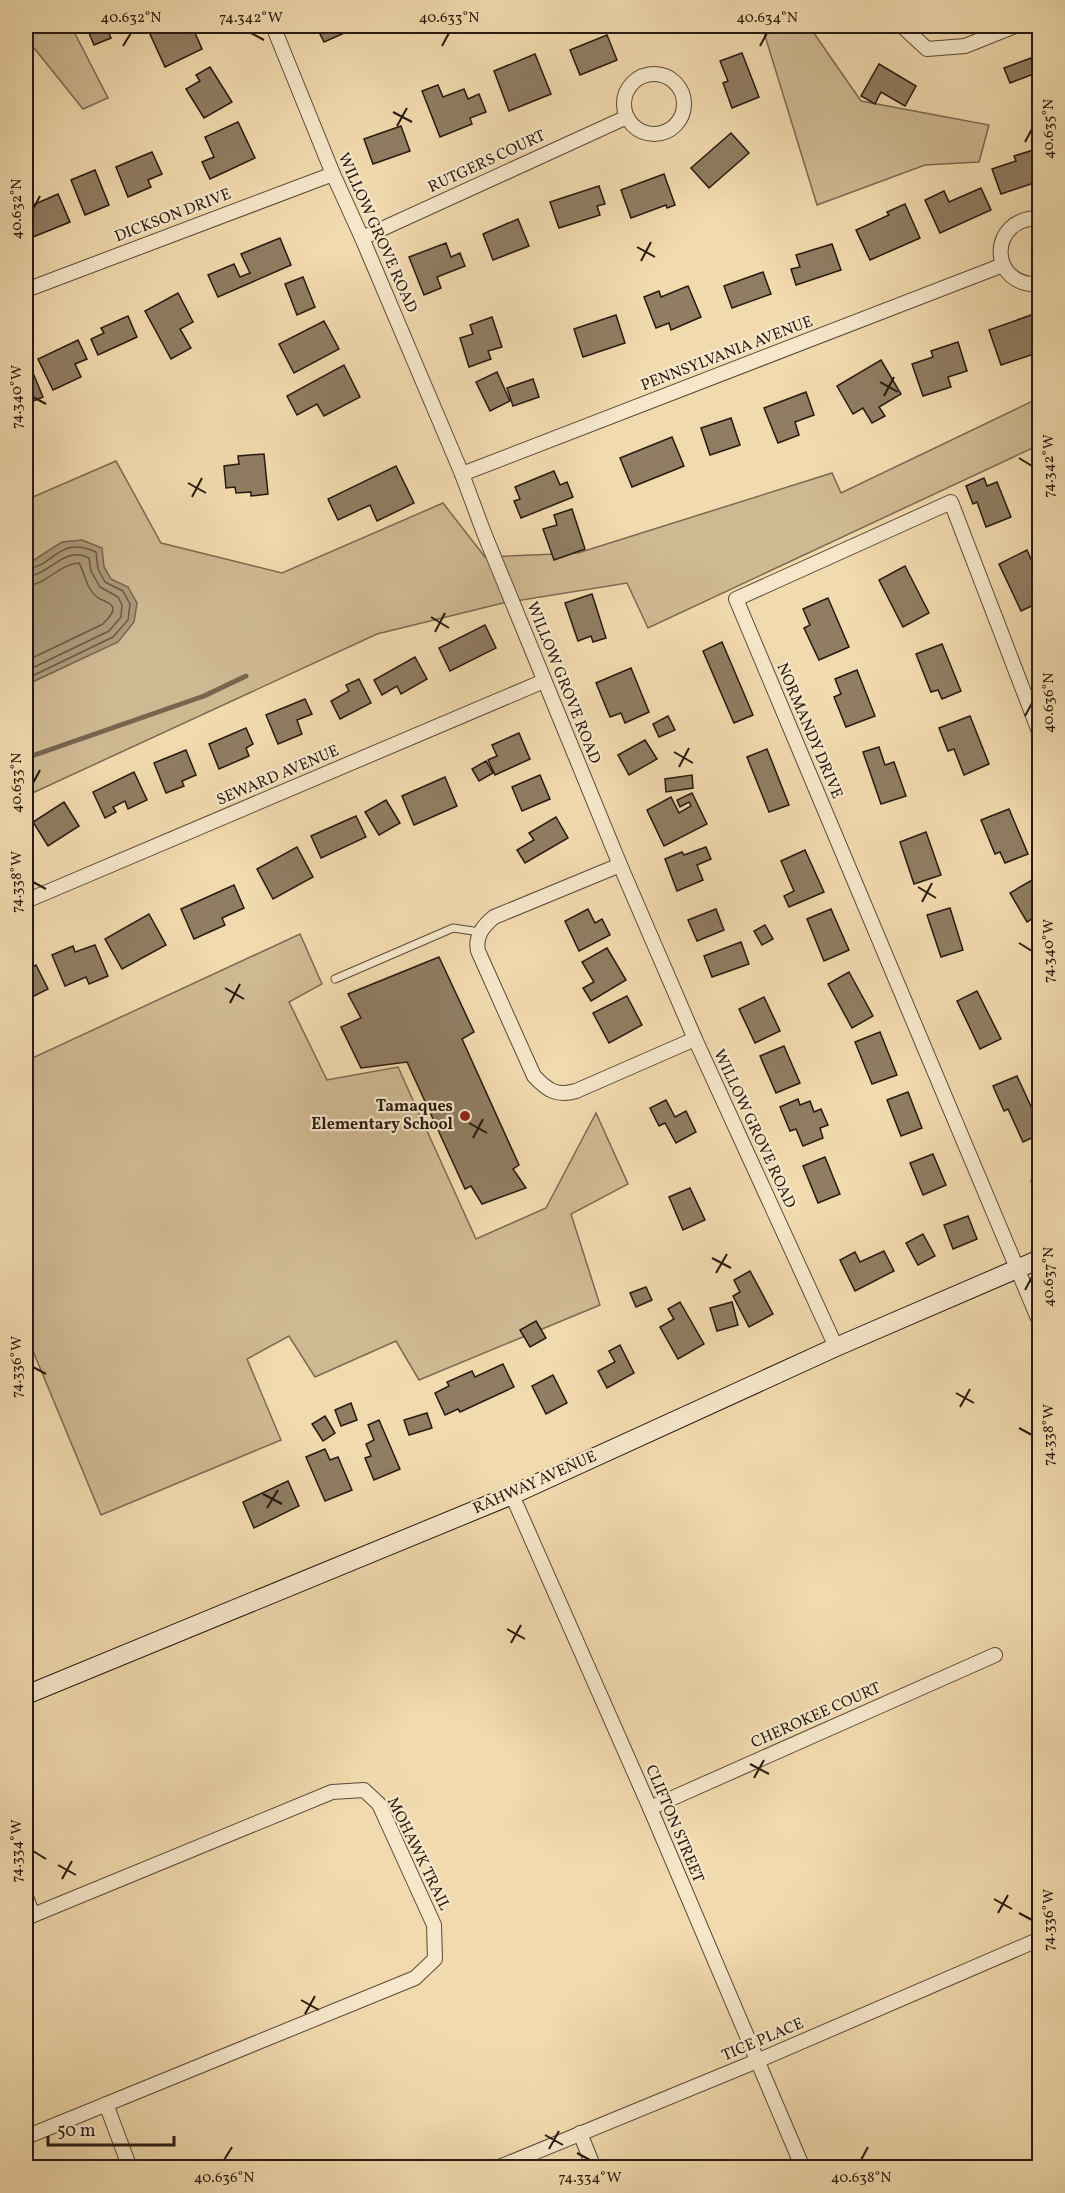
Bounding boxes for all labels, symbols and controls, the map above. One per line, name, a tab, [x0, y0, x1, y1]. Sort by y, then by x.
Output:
text: 40.632°N	[101, 8, 161, 29]
text: 74.342°W	[219, 8, 283, 29]
text: 40.633°N	[419, 8, 479, 29]
text: 40.634°N	[736, 8, 798, 29]
text: 40.635°N	[1039, 99, 1060, 159]
street label: RUTGERS COURT	[425, 125, 549, 199]
street label: WILLOW GROVE ROAD	[332, 150, 422, 317]
text: 40.632°N	[7, 179, 28, 239]
street label: DICKSON DRIVE	[112, 184, 234, 248]
street label: PENNSYLVANIA AVENUE	[638, 311, 816, 397]
text: 74.340°W	[7, 365, 28, 429]
text: 74.342°W	[1039, 434, 1060, 498]
street label: WILLOW GROVE ROAD	[520, 599, 606, 768]
street label: NORMANDY DRIVE	[770, 660, 848, 802]
text: 40.636°N	[1039, 673, 1060, 733]
street label: SEWARD AVENUE	[213, 740, 343, 812]
text: 40.633°N	[7, 753, 28, 813]
text: 74.338°W	[7, 851, 28, 913]
text: 74.340°W	[1039, 919, 1060, 983]
street label: WILLOW GROVE ROAD	[707, 1046, 801, 1212]
place label: Tamaques Elementary School	[311, 1096, 454, 1136]
marker: Tamaques Elementary School	[458, 1109, 472, 1123]
text: 40.637°N	[1039, 1247, 1060, 1307]
text: 74.336°W	[7, 1336, 28, 1398]
text: 74.338°W	[1039, 1404, 1060, 1466]
street label: RAHWAY AVENUE	[470, 1446, 600, 1520]
street label: CHEROKEE COURT	[748, 1678, 884, 1754]
street label: CLIFTON STREET	[639, 1762, 709, 1886]
street label: MOHAWK TRAIL	[381, 1794, 455, 1914]
text: 74.334°W	[7, 1820, 28, 1882]
text: 74.336°W	[1039, 1889, 1060, 1951]
street label: TICE PLACE	[719, 2013, 807, 2067]
scale bar	[48, 2109, 174, 2147]
text: 50 m	[57, 2119, 96, 2144]
text: 40.636°N	[194, 2168, 254, 2189]
text: 74.334°W	[559, 2168, 621, 2189]
text: 40.638°N	[831, 2168, 891, 2189]

